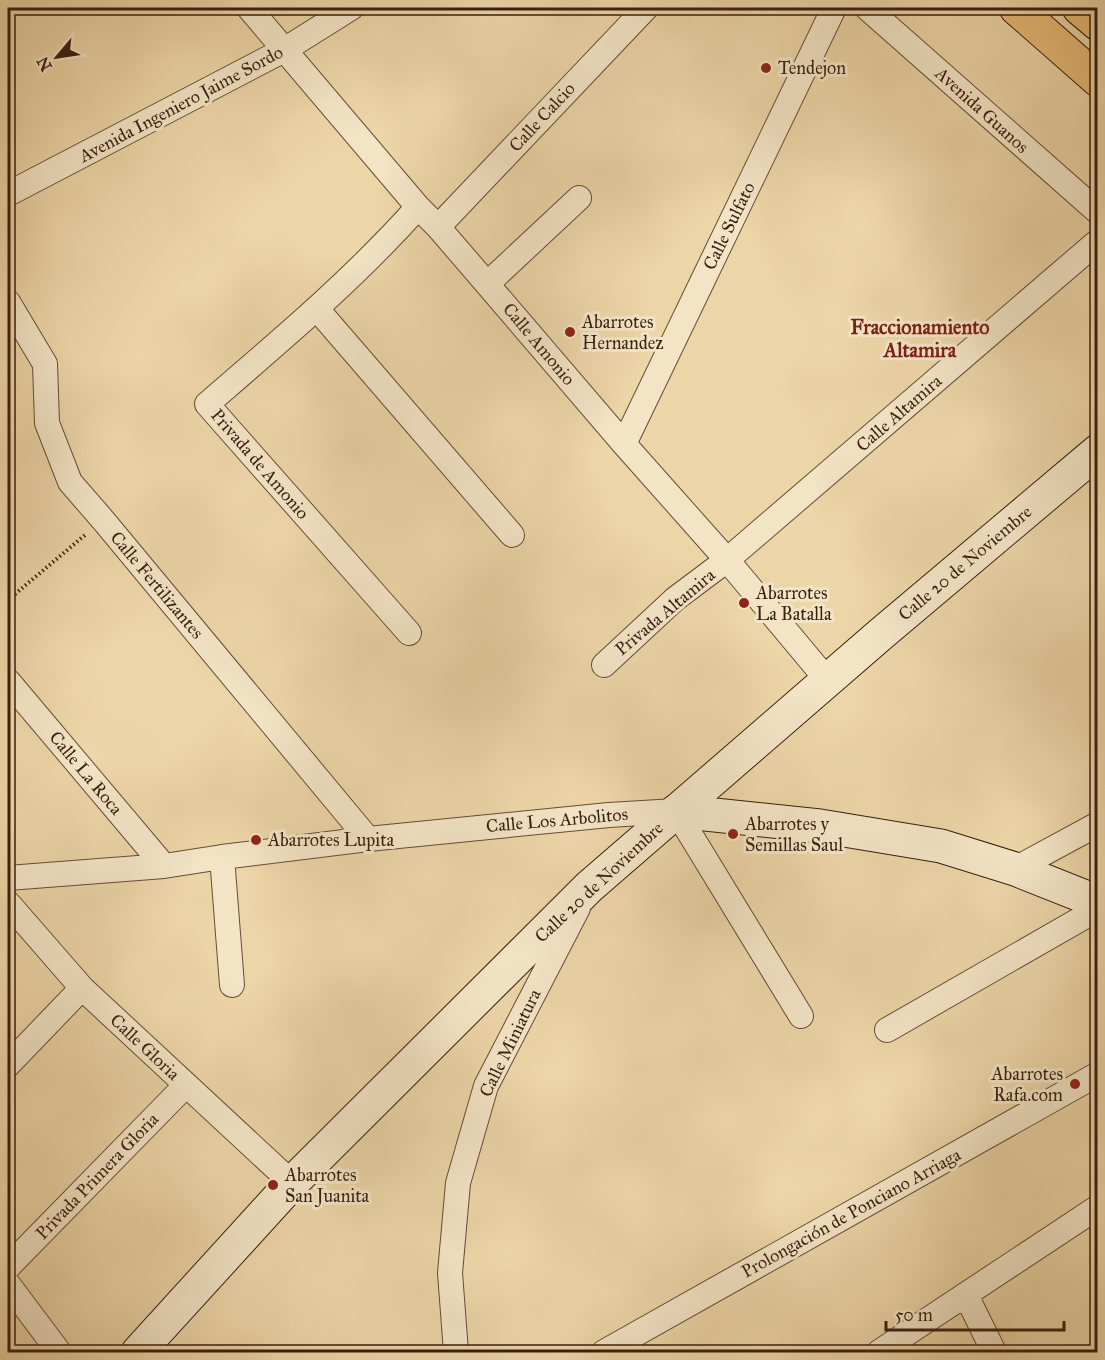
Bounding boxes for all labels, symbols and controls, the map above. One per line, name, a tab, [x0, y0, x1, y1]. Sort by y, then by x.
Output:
north arrow	[27, 27, 87, 87]
street label: Avenida Ingeniero Jaime Sordo	[74, 41, 287, 169]
text: N	[33, 53, 56, 75]
place label: Tendejon	[778, 57, 846, 79]
marker: Tendejon	[759, 61, 773, 75]
street label: Avenida Guanos	[930, 62, 1033, 158]
street label: Calle Calcio	[504, 78, 580, 156]
street label: Calle Sulfato	[698, 178, 760, 274]
street label: Calle Amonio	[498, 298, 580, 390]
place label: Abarrotes Hernandez	[581, 311, 664, 354]
district label: Fraccionamiento Altamira	[851, 315, 989, 362]
marker: Abarrotes Hernandez	[563, 325, 577, 339]
street label: Calle Altamira	[852, 370, 947, 456]
street label: Privada de Amonio	[206, 404, 314, 524]
street label: Calle 20 de Noviembre	[894, 501, 1036, 625]
street label: Calle Fertilizantes	[106, 527, 208, 643]
street label: Privada Altamira	[611, 564, 720, 660]
place label: Abarrotes La Batalla	[755, 582, 832, 625]
marker: Abarrotes La Batalla	[737, 596, 751, 610]
street label: Calle La Roca	[45, 727, 128, 820]
street label: Calle Los Arbolitos	[485, 803, 629, 837]
place label: Abarrotes y Semillas Saul	[744, 813, 843, 856]
street label: Calle 20 de Noviembre	[530, 817, 668, 947]
marker: Abarrotes y Semillas Saul	[726, 827, 740, 841]
place label: Abarrotes Lupita	[267, 829, 395, 851]
marker: Abarrotes Lupita	[249, 833, 263, 847]
street label: Calle Miniatura	[474, 985, 546, 1100]
street label: Calle Gloria	[106, 1009, 185, 1085]
place label: Abarrotes Rafa.com	[990, 1063, 1063, 1106]
marker: Abarrotes Rafa.com	[1068, 1077, 1082, 1091]
street label: Privada Primera Gloria	[31, 1108, 163, 1244]
street label: Prolongación de Ponciano Arriaga	[737, 1143, 965, 1283]
place label: Abarrotes San Juanita	[284, 1164, 370, 1208]
marker: Abarrotes San Juanita	[266, 1178, 280, 1192]
scale bar	[886, 1294, 1064, 1332]
text: 50 m	[895, 1304, 933, 1326]

